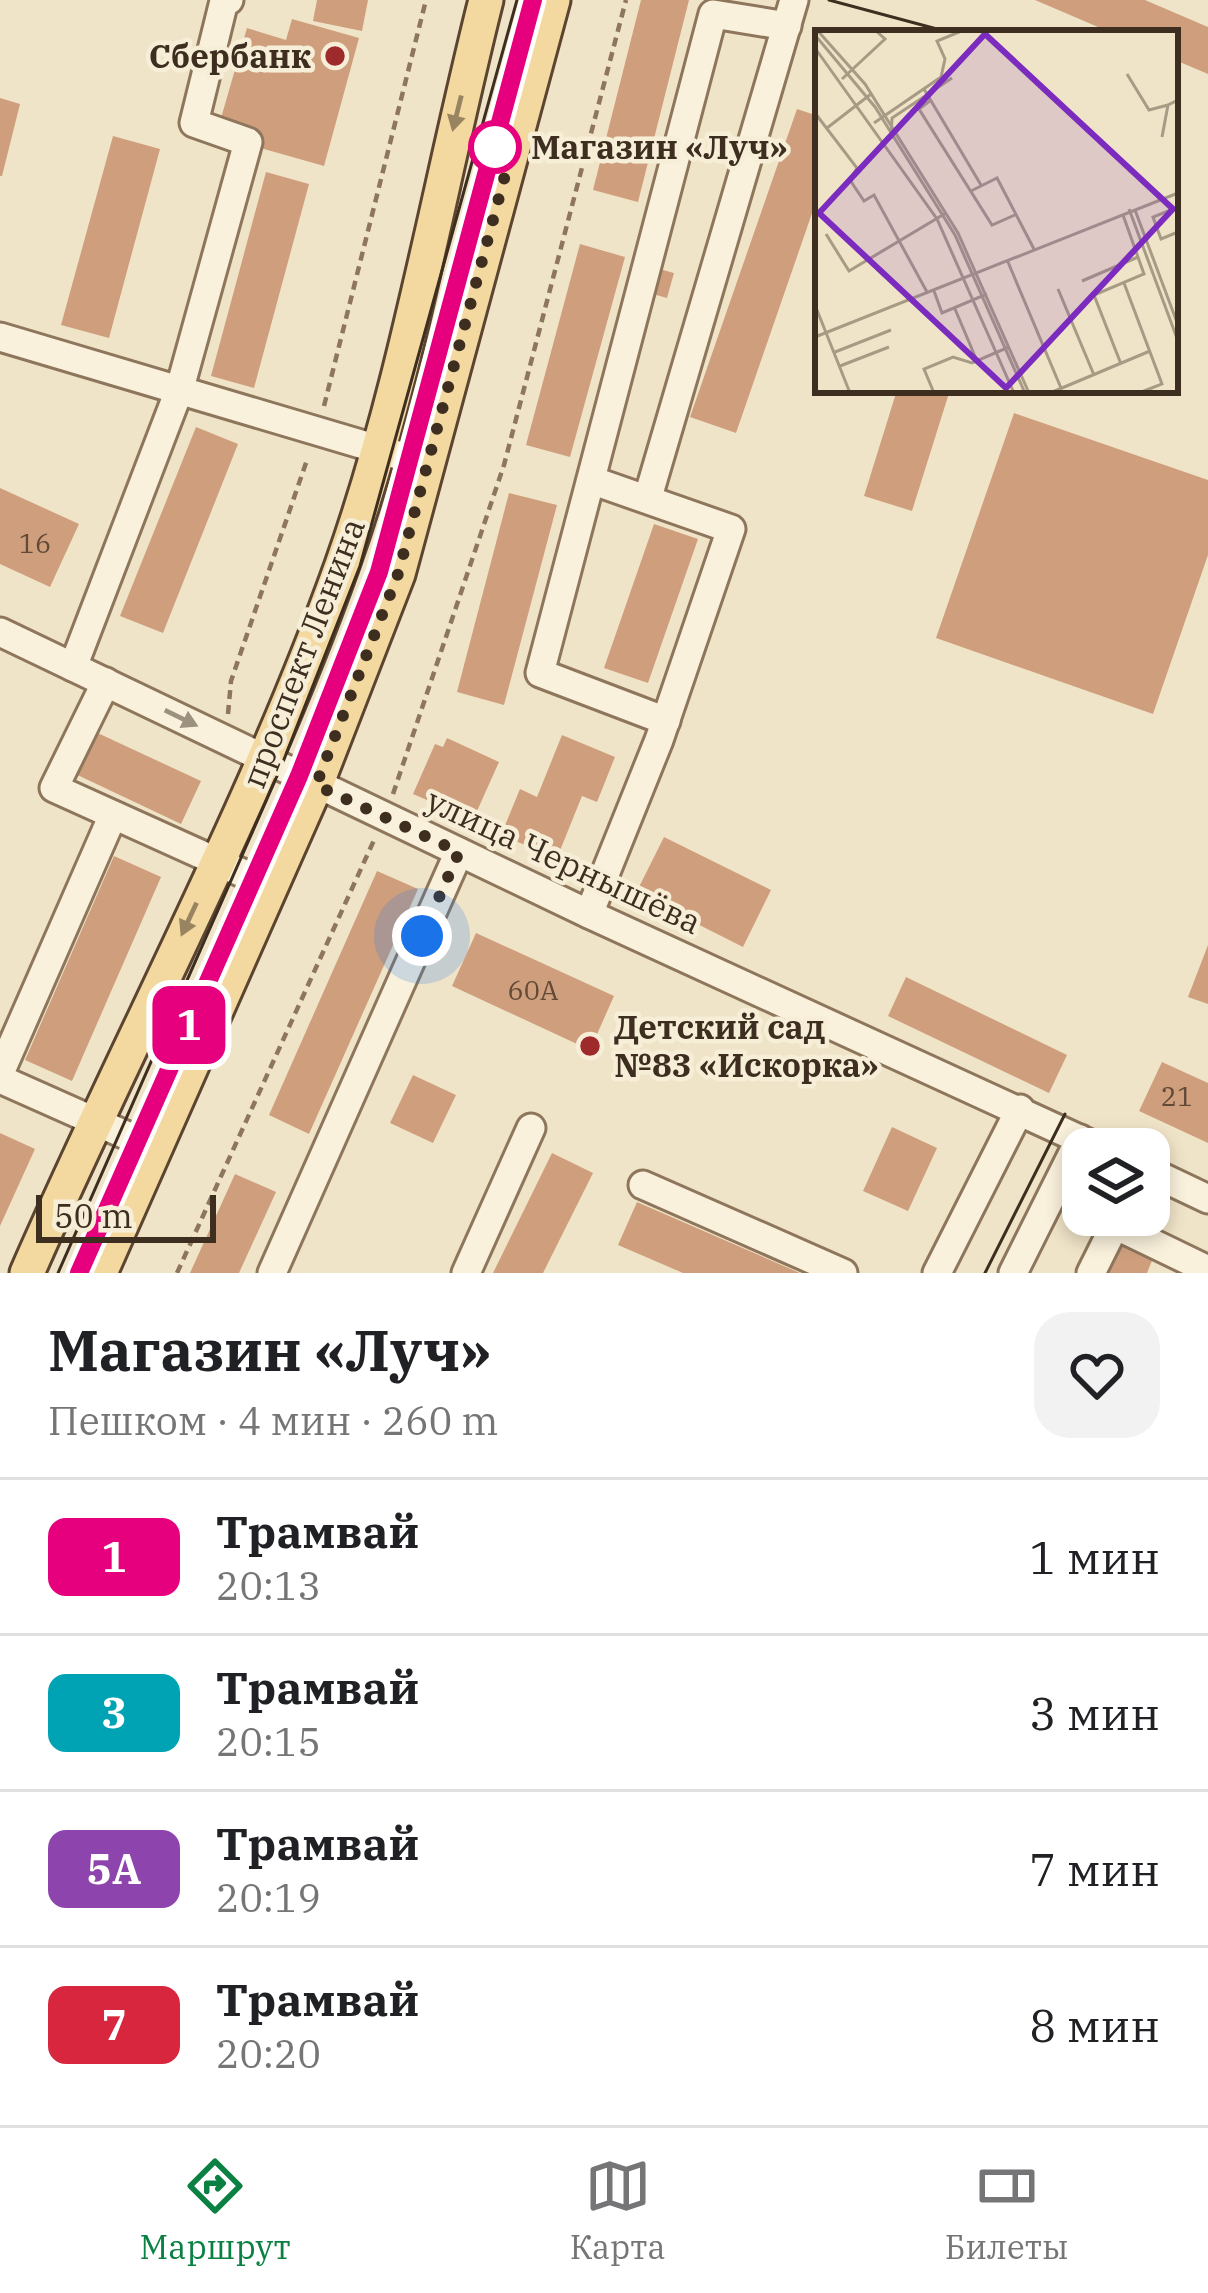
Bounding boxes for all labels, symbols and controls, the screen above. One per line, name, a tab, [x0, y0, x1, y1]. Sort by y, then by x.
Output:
inset map	[815, 30, 1178, 393]
place label: Сбербанк	[149, 34, 311, 77]
marker: Сбербанк	[322, 43, 348, 69]
one-way arrow	[447, 95, 466, 132]
marker: Магазин «Луч»	[470, 122, 520, 172]
place label: Магазин «Луч»	[531, 125, 787, 168]
street label: проспект Ленина	[231, 512, 374, 794]
house number: 16	[19, 525, 51, 560]
one-way arrow	[164, 708, 199, 728]
street label: улица Чернышёва	[420, 778, 709, 943]
one-way arrow	[179, 902, 199, 937]
your location	[392, 906, 452, 966]
house number: 60А	[508, 972, 559, 1007]
line badge: 1	[150, 986, 228, 1064]
text: 1	[176, 997, 202, 1052]
place label: Детский сад №83 «Искорка»	[614, 1005, 878, 1086]
marker: Детский сад №83 «Искорка»	[577, 1033, 603, 1059]
house number: 21	[1161, 1078, 1193, 1113]
map controls	[1062, 1128, 1170, 1236]
button: layers	[1062, 1128, 1170, 1236]
scale bar	[36, 1189, 216, 1242]
text: 50 m	[54, 1194, 133, 1237]
button: heart	[1034, 1312, 1160, 1438]
text: Магазин «Луч»	[48, 1313, 491, 1387]
text: Пешком · 4 мин · 260 m	[48, 1395, 498, 1446]
text: Трамвай	[216, 1502, 419, 1560]
text: 1 мин	[1029, 1528, 1160, 1586]
text: 1	[101, 1529, 127, 1584]
text: 20:13	[216, 1560, 321, 1611]
text: Трамвай	[216, 1658, 419, 1716]
text: 3 мин	[1029, 1684, 1160, 1742]
text: 3	[101, 1685, 127, 1740]
text: 20:15	[216, 1716, 321, 1767]
text: Трамвай	[216, 1814, 419, 1872]
text: 7 мин	[1029, 1840, 1160, 1898]
text: 5А	[87, 1841, 141, 1896]
text: 20:19	[216, 1872, 321, 1923]
text: Трамвай	[216, 1970, 419, 2028]
text: 8 мин	[1029, 1996, 1160, 2054]
text: 7	[101, 1997, 127, 2052]
text: 20:20	[216, 2028, 321, 2079]
tab: Маршрут	[140, 2153, 291, 2268]
tab: Карта	[570, 2153, 666, 2268]
tab: Билеты	[945, 2153, 1068, 2268]

